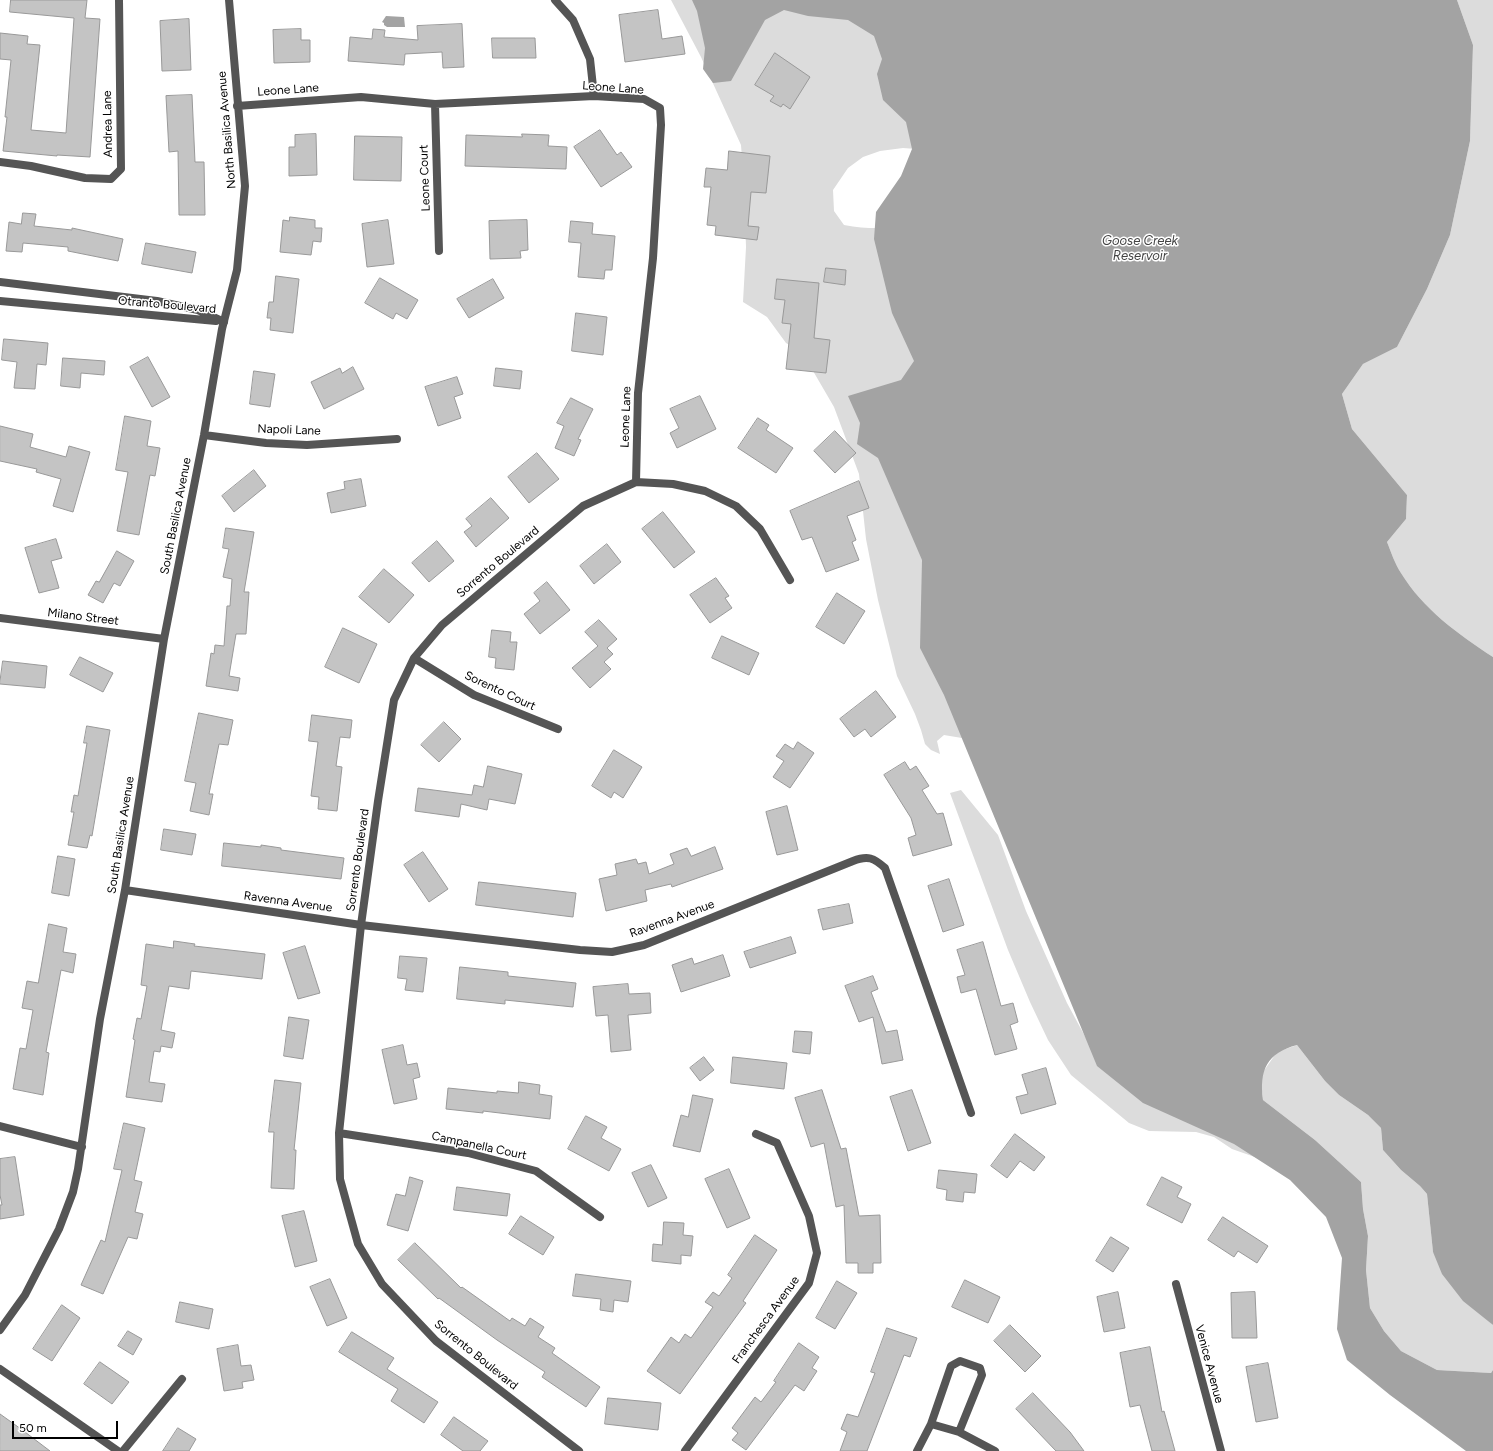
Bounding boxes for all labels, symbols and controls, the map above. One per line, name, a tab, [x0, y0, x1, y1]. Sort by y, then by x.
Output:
street label: North Basilica Avenue	[215, 71, 239, 189]
street label: Leone Lane	[582, 79, 644, 97]
street label: Leone Lane	[257, 81, 319, 99]
street label: Andrea Lane	[100, 90, 116, 158]
street label: Leone Court	[417, 144, 433, 212]
water label: Goose Creek Reservoir	[1102, 233, 1178, 264]
street label: Otranto Boulevard	[117, 294, 217, 316]
street label: Leone Lane	[618, 386, 634, 448]
street label: Napoli Lane	[257, 422, 321, 438]
street label: South Basilica Avenue	[158, 456, 194, 576]
street label: Sorrento Boulevard	[454, 523, 542, 601]
street label: Milano Street	[46, 605, 120, 629]
street label: Sorento Court	[462, 668, 538, 714]
street label: South Basilica Avenue	[105, 775, 137, 895]
street label: Sorrento Boulevard	[344, 808, 372, 912]
street label: Ravenna Avenue	[243, 889, 333, 915]
street label: Ravenna Avenue	[628, 897, 716, 941]
street label: Campanella Court	[430, 1129, 528, 1163]
street label: Franchesca Avenue	[729, 1273, 803, 1367]
street label: Sorrento Boulevard	[431, 1317, 521, 1393]
street label: Venice Avenue	[1192, 1323, 1226, 1405]
scale bar	[14, 1413, 120, 1439]
text: 50 m	[19, 1421, 47, 1435]

